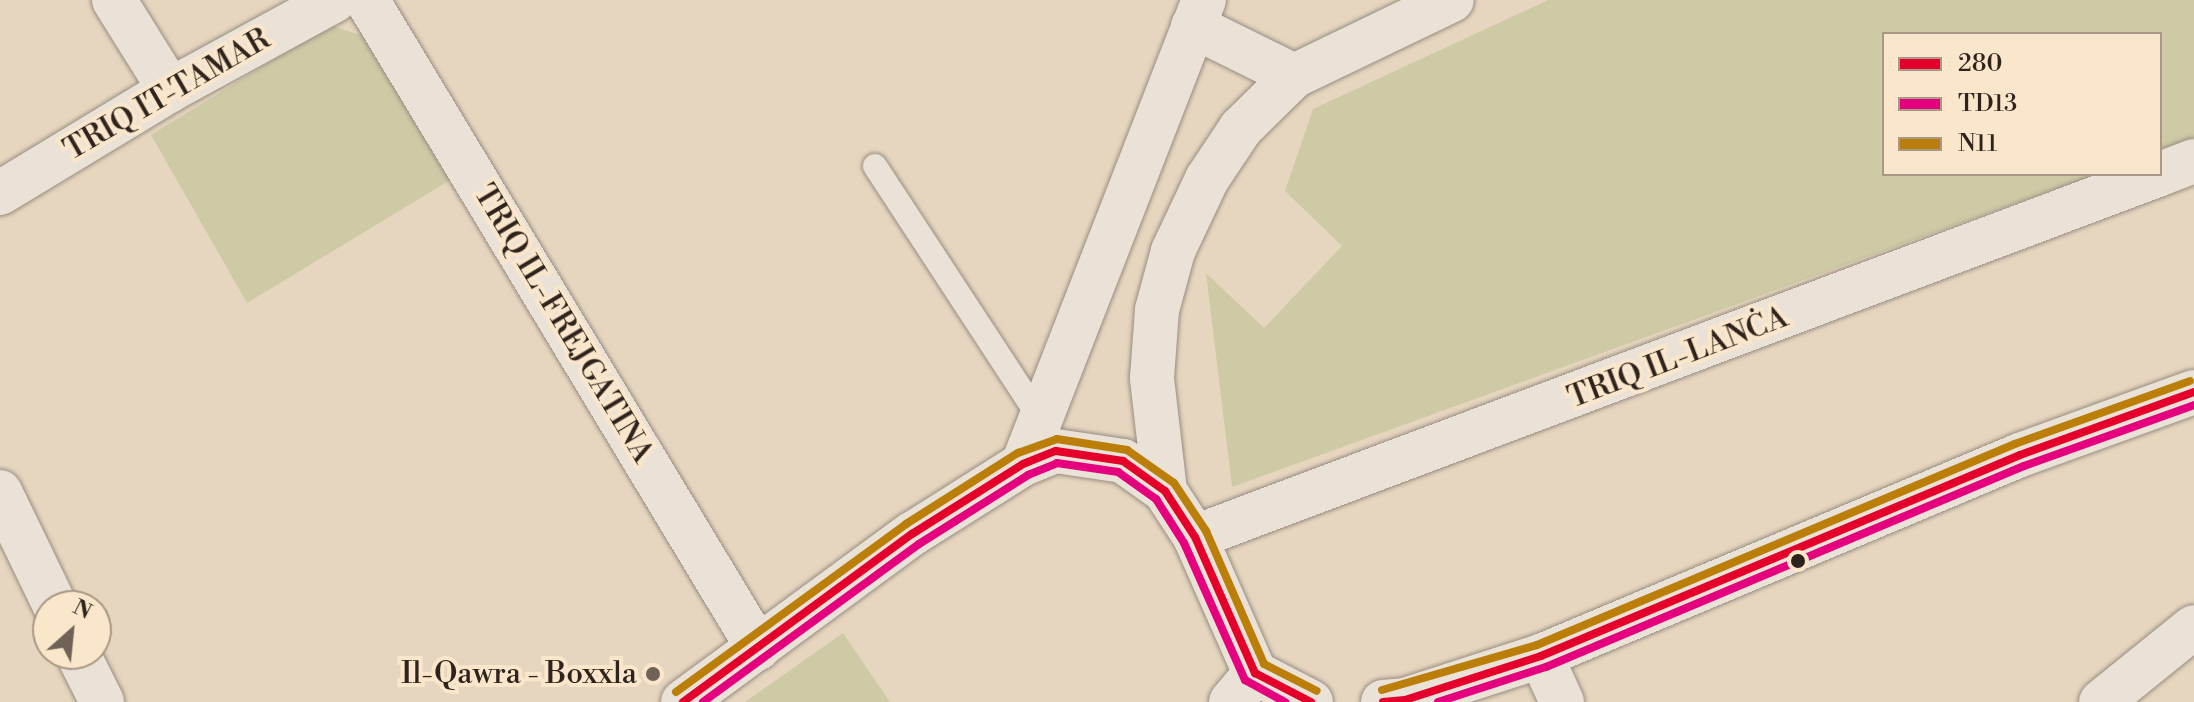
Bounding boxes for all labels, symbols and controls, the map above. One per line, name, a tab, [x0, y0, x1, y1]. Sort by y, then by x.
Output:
street label: TRIQ IT-TAMAR	[58, 22, 276, 168]
legend	[1882, 32, 2162, 176]
text: 280	[1958, 49, 2002, 79]
text: TD13	[1958, 89, 2017, 119]
text: N11	[1958, 129, 1997, 159]
street label: TRIQ IL-FREJGATINA	[466, 178, 660, 470]
street label: TRIQ IL-LANĊA	[1563, 300, 1793, 416]
unlabelled marker	[1790, 553, 1806, 569]
north arrow	[32, 590, 112, 670]
text: N	[68, 594, 96, 626]
place label: Il-Qawra - Boxxla	[401, 656, 637, 692]
marker: Il-Qawra - Boxxla	[644, 665, 662, 683]

